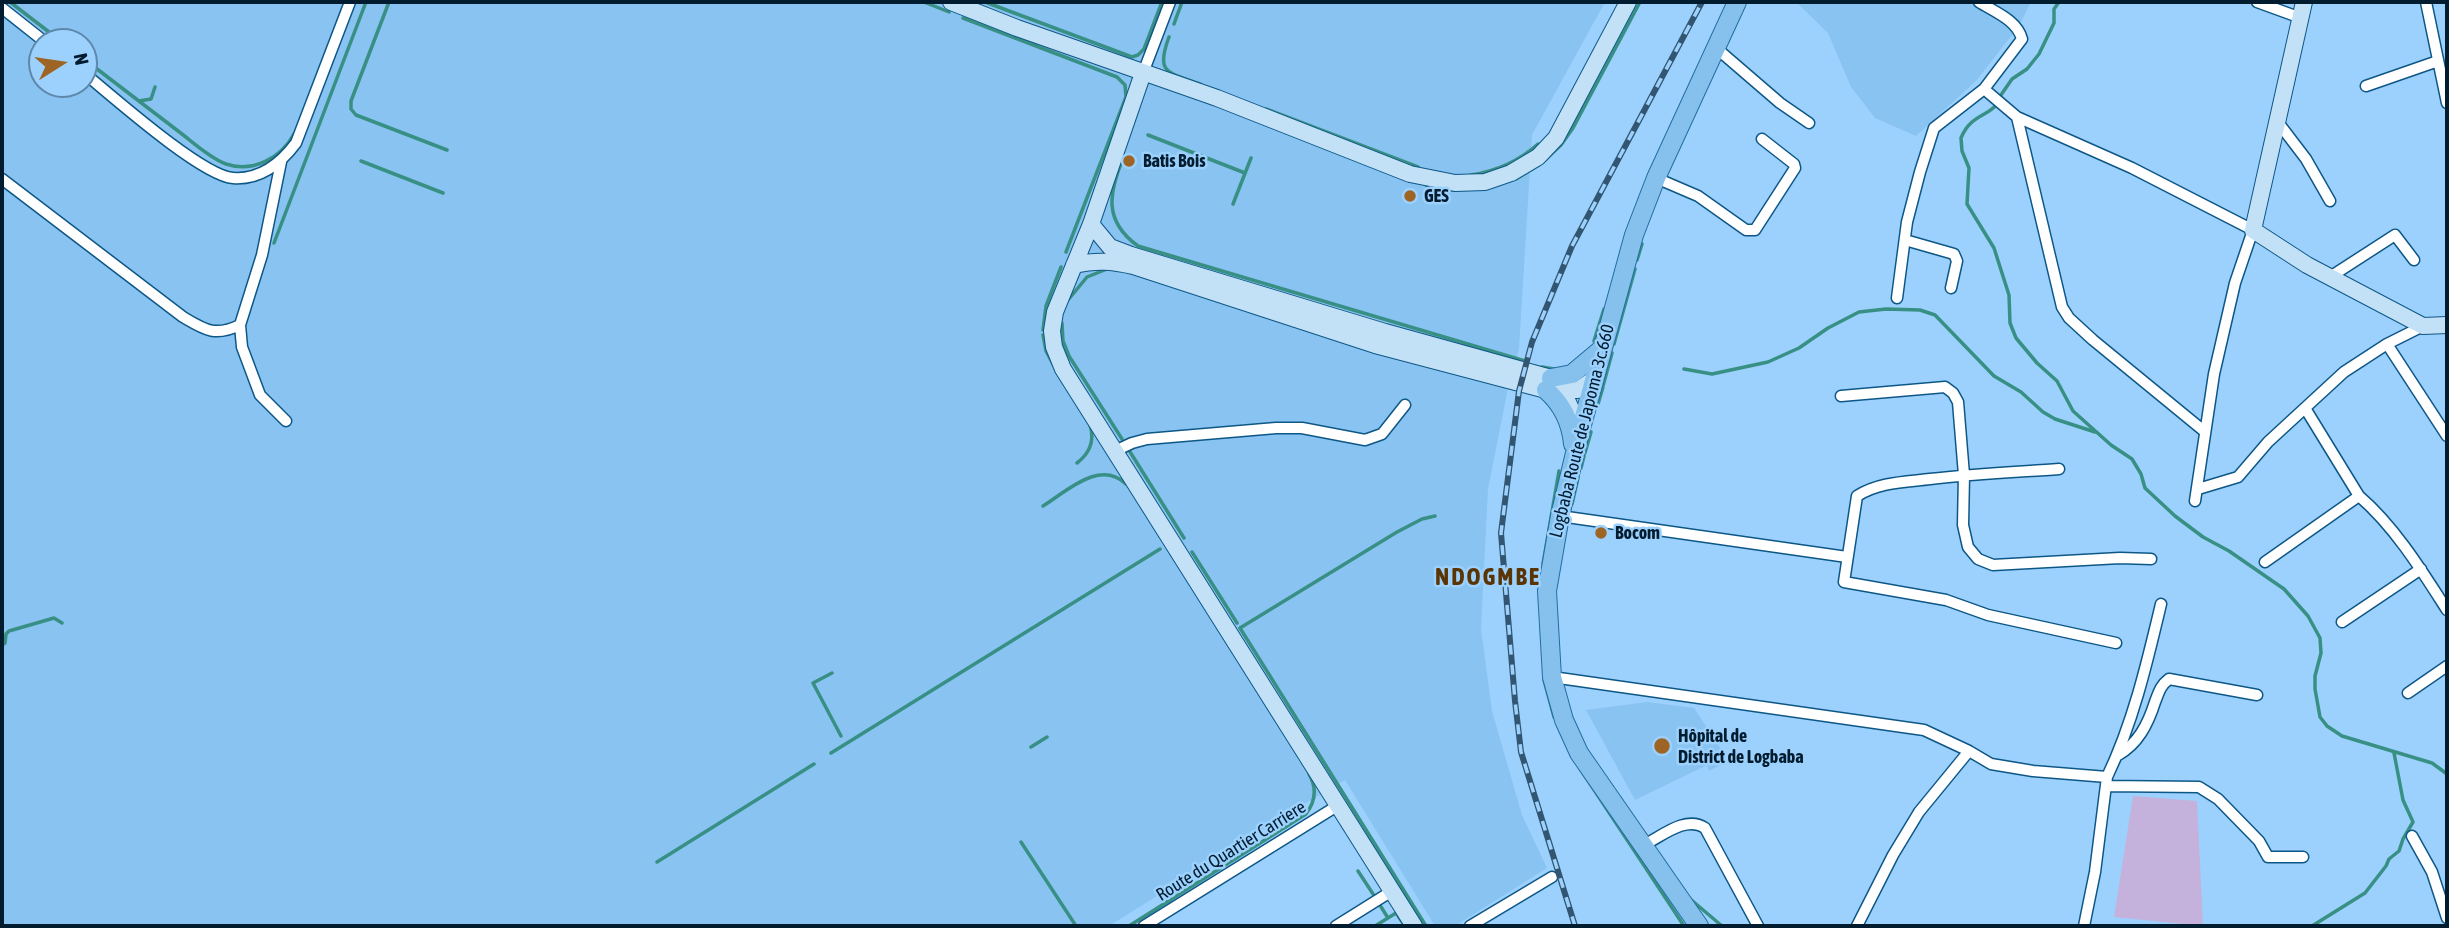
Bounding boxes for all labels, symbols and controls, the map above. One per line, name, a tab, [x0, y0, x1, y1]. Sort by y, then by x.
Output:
north arrow	[28, 28, 98, 98]
text: N	[70, 51, 94, 67]
place label: Batis Bois	[1143, 150, 1206, 172]
marker: Batis Bois	[1121, 153, 1137, 169]
place label: GES	[1424, 185, 1449, 207]
marker: GES	[1402, 188, 1418, 204]
street label: Logbaba Route de Japoma 3c.660	[1545, 322, 1619, 540]
place label: Bocom	[1615, 522, 1660, 544]
marker: Bocom	[1593, 525, 1609, 541]
district label: NDOGMBE	[1436, 563, 1540, 591]
place label: Hôpital de District de Logbaba	[1678, 725, 1804, 768]
marker: Hôpital de District de Logbaba	[1652, 736, 1672, 756]
street label: Route du Quartier Carriere	[1152, 796, 1310, 906]

